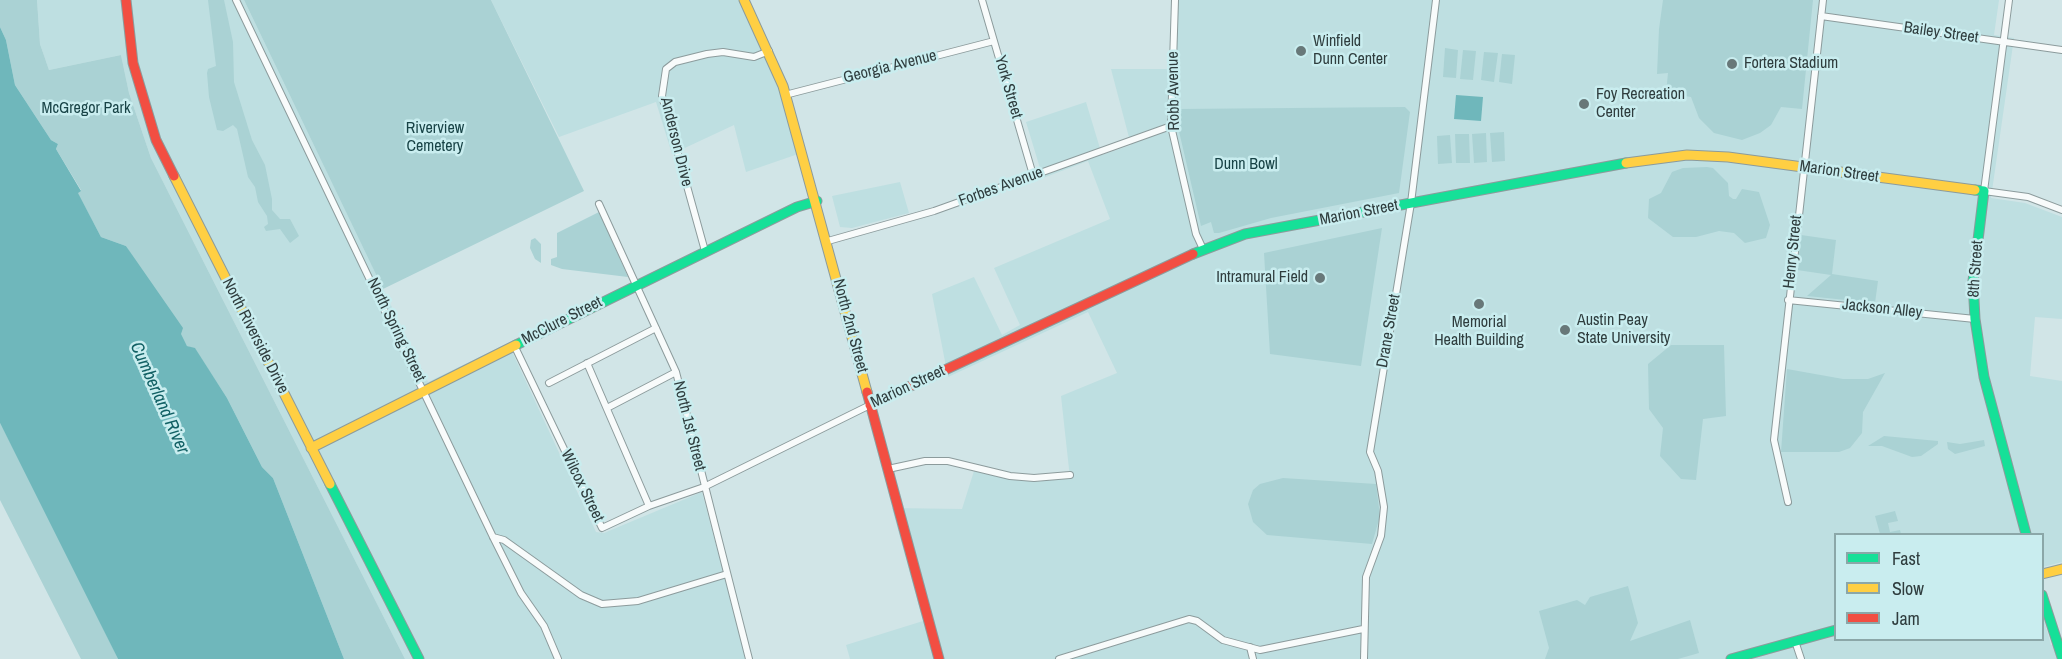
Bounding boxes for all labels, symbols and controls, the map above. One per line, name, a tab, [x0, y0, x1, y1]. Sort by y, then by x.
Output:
street label: Bailey Street	[1902, 18, 1980, 48]
place label: Winfield Dunn Center	[1313, 32, 1387, 70]
marker: Winfield Dunn Center	[1294, 44, 1308, 58]
street label: Georgia Avenue	[841, 46, 939, 88]
street label: Robb Avenue	[1164, 51, 1184, 131]
street label: York Street	[990, 53, 1026, 121]
place label: Fortera Stadium	[1744, 54, 1838, 74]
marker: Fortera Stadium	[1725, 57, 1739, 71]
place label: Foy Recreation Center	[1596, 85, 1685, 123]
street label: Anderson Drive	[656, 95, 696, 189]
marker: Foy Recreation Center	[1577, 97, 1591, 111]
park label: McGregor Park	[42, 99, 130, 119]
park label: Riverview Cemetery	[406, 119, 464, 157]
park label: Dunn Bowl	[1214, 155, 1278, 175]
street label: Marion Street	[1798, 157, 1880, 187]
street label: Forbes Avenue	[956, 163, 1046, 211]
street label: Marion Street	[1318, 196, 1400, 230]
street label: Henry Street	[1780, 214, 1806, 290]
street label: 8th Street	[1964, 240, 1988, 298]
place label: Intramural Field	[1216, 268, 1308, 288]
marker: Intramural Field	[1313, 271, 1327, 285]
street label: North Riverside Drive	[218, 275, 292, 397]
street label: North Spring Street	[363, 275, 429, 385]
street label: North 2nd Street	[828, 277, 872, 375]
street label: McClure Street	[519, 293, 605, 349]
street label: Drane Street	[1373, 293, 1405, 369]
street label: Jackson Alley	[1841, 295, 1923, 323]
marker: Memorial Health Building	[1472, 297, 1486, 311]
place label: Austin Peay State University	[1577, 311, 1670, 349]
place label: Memorial Health Building	[1434, 313, 1524, 351]
marker: Austin Peay State University	[1558, 323, 1572, 337]
water label: Cumberland River	[125, 339, 193, 457]
street label: Marion Street	[868, 362, 948, 412]
street label: North 1st Street	[669, 379, 709, 473]
street label: Wilcox Street	[556, 447, 608, 525]
legend	[1834, 533, 2044, 641]
text: Fast	[1892, 546, 1920, 571]
text: Slow	[1892, 576, 1924, 601]
text: Jam	[1892, 606, 1920, 631]

